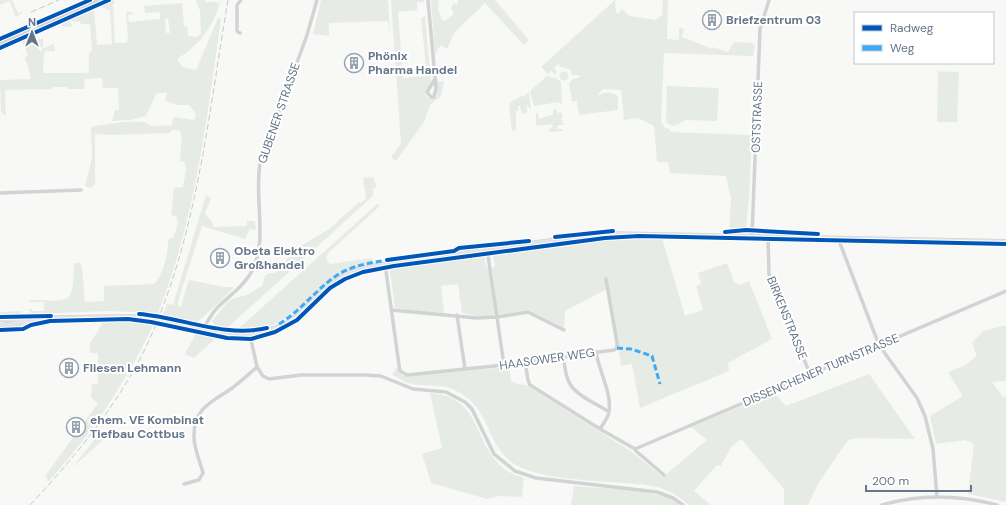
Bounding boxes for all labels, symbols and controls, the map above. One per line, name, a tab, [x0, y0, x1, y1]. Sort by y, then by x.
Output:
building icon: Briefzentrum 03	[701, 9, 723, 31]
north arrow	[12, 12, 52, 52]
place label: Briefzentrum 03	[726, 12, 821, 28]
legend	[854, 12, 994, 64]
text: N	[28, 15, 36, 29]
text: Radweg	[890, 20, 934, 36]
text: Weg	[890, 40, 915, 56]
place label: Phönix Pharma Handel	[368, 48, 457, 78]
building icon: Phönix Pharma Handel	[343, 52, 365, 74]
street label: GUBENER STRASSE	[254, 60, 304, 166]
street label: OSTSTRASSE	[748, 81, 766, 153]
place label: Obeta Elektro Großhandel	[234, 243, 315, 273]
building icon: Obeta Elektro Großhandel	[209, 247, 231, 269]
street label: BIRKENSTRASSE	[763, 274, 811, 362]
street label: DISSENCHENER TURNSTRASSE	[740, 330, 902, 410]
street label: HAASOWER WEG	[498, 344, 596, 374]
building icon: Fliesen Lehmann	[58, 357, 80, 379]
place label: Fliesen Lehmann	[83, 360, 181, 376]
place label: ehem. VE Kombinat Tiefbau Cottbus	[90, 412, 204, 442]
building icon: ehem. VE Kombinat Tiefbau Cottbus	[65, 416, 87, 438]
scale bar	[866, 467, 971, 493]
text: 200 m	[872, 473, 909, 489]

